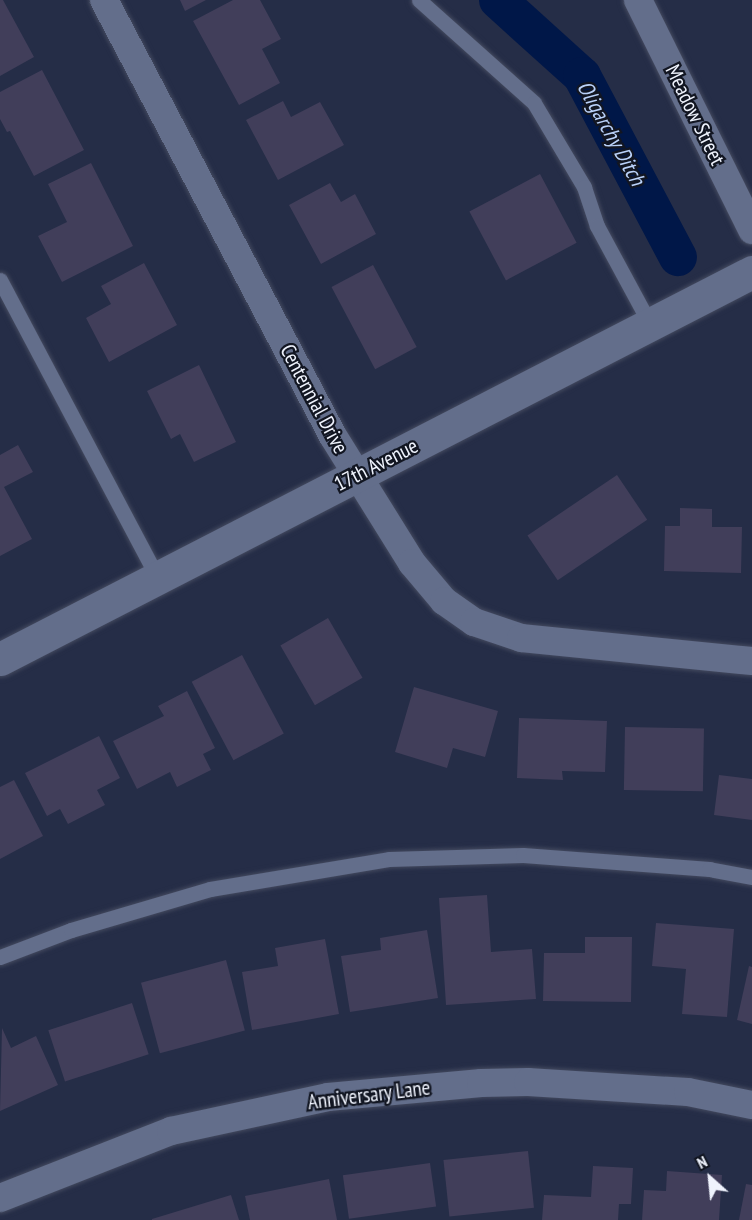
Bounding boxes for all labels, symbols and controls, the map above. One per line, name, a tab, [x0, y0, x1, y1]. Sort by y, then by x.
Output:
street label: Meadow Street	[660, 61, 730, 169]
water label: Oligarchy Ditch	[571, 76, 651, 190]
street label: Centennial Drive	[275, 340, 353, 458]
street label: 17th Avenue	[330, 433, 422, 497]
street label: Anniversary Lane	[306, 1075, 432, 1115]
north arrow	[680, 1148, 740, 1208]
text: N	[693, 1151, 710, 1173]

